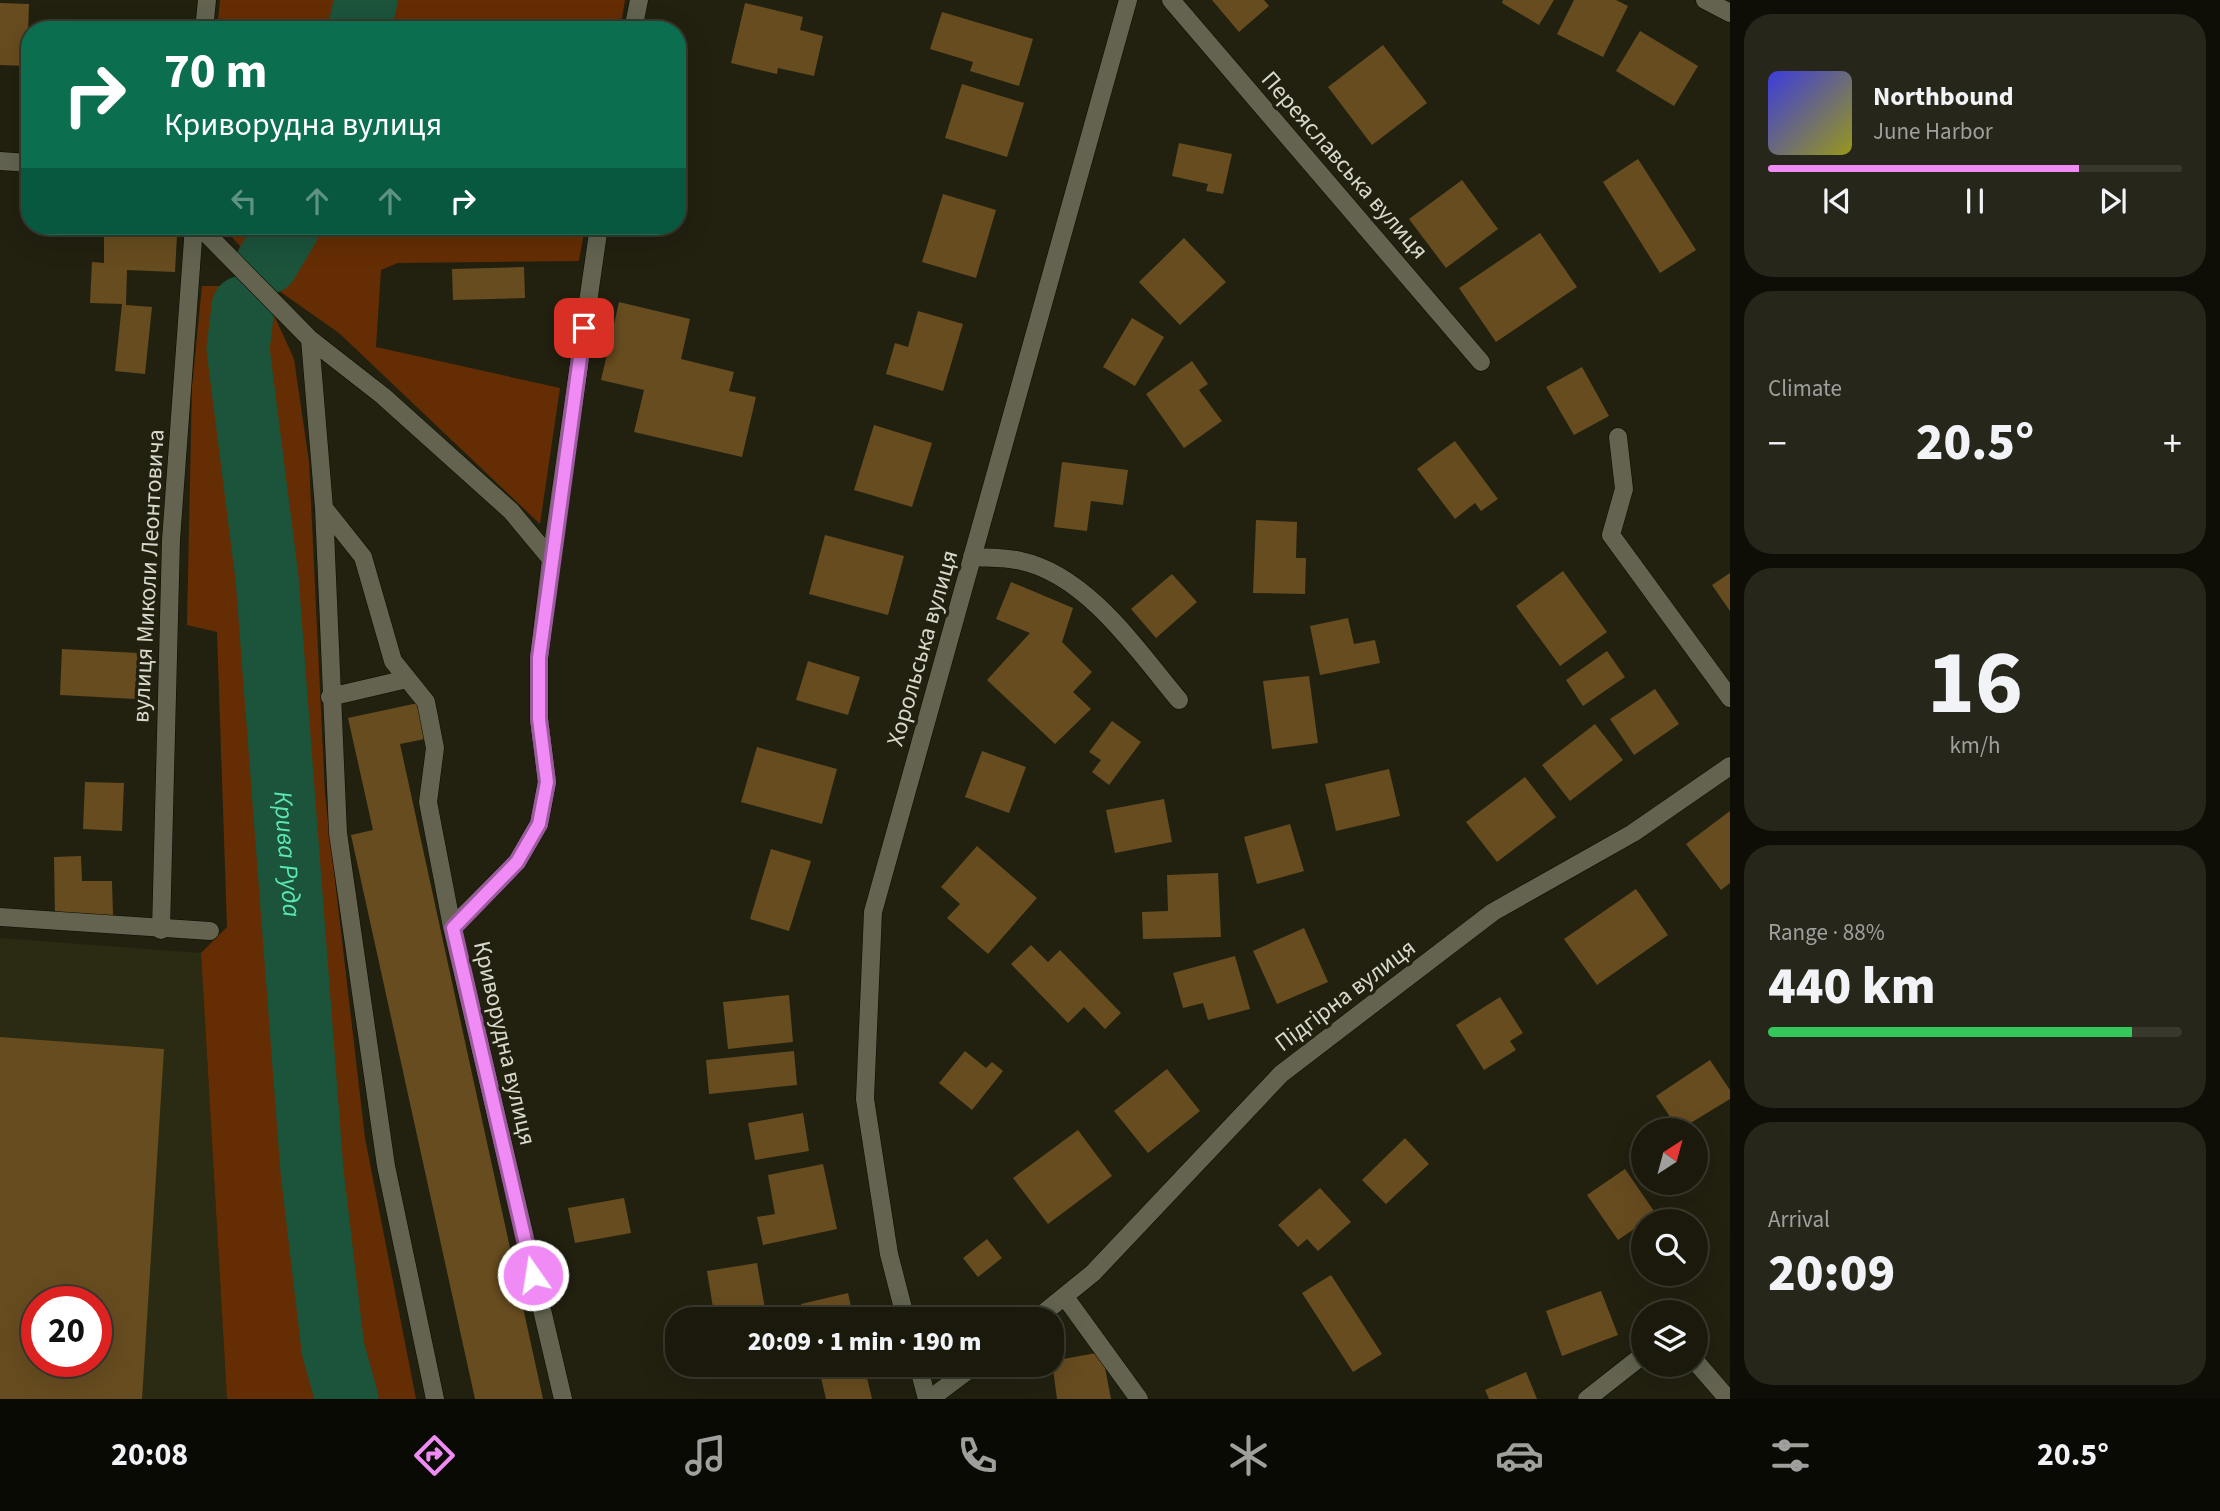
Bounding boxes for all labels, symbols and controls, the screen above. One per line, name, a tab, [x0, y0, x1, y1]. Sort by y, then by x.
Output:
text: 70 m	[164, 37, 268, 107]
icon: right	[49, 49, 140, 140]
street label: Переяславська вулиця	[1253, 63, 1436, 267]
text: Northbound	[1873, 78, 2014, 115]
text: Криворудна вулиця	[164, 102, 442, 148]
text: June Harbor	[1873, 115, 1993, 148]
icon: left	[225, 182, 263, 220]
icon: ahead	[298, 182, 336, 220]
icon: ahead	[371, 182, 409, 220]
icon: right	[444, 182, 482, 220]
icon: previous	[1818, 182, 1856, 220]
icon: pause	[1956, 182, 1994, 220]
icon: next	[2094, 182, 2132, 220]
pin	[554, 298, 614, 358]
icon: arrive	[565, 309, 603, 347]
text: Climate	[1768, 372, 1842, 405]
text: 20.5°	[1916, 406, 2034, 480]
text: −	[1768, 417, 1787, 471]
text: +	[2163, 417, 2182, 471]
street label: вулиця Миколи Леонтовича	[123, 428, 174, 724]
street label: Хорольська вулиця	[878, 546, 967, 750]
text: 16	[1927, 619, 2023, 748]
text: km/h	[1949, 729, 2001, 762]
water label: Крива Руда	[264, 790, 311, 919]
text: Range · 88%	[1768, 916, 1885, 949]
street label: Підгірна вулиця	[1267, 931, 1423, 1060]
street label: Криворудна вулиця	[464, 938, 545, 1149]
text: 440 km	[1768, 950, 1936, 1024]
north arrow	[1631, 1118, 1708, 1195]
map controls	[1631, 1118, 1708, 1377]
text: Arrival	[1768, 1203, 1830, 1236]
button: search	[1631, 1209, 1708, 1286]
text: 20:09	[1768, 1237, 1895, 1311]
position arrow	[496, 1238, 570, 1312]
speed limit sign: 20	[21, 1286, 112, 1377]
button: layers	[1631, 1300, 1708, 1377]
text: 20:09 · 1 min · 190 m	[748, 1323, 981, 1360]
icon: directions	[410, 1431, 459, 1480]
icon: music	[681, 1431, 730, 1480]
icon: phone	[953, 1431, 1002, 1480]
icon: climate	[1224, 1431, 1273, 1480]
icon: car	[1495, 1431, 1544, 1480]
icon: filters	[1766, 1431, 1815, 1480]
text: 20:08	[111, 1432, 188, 1478]
text: 20.5°	[2037, 1432, 2109, 1478]

